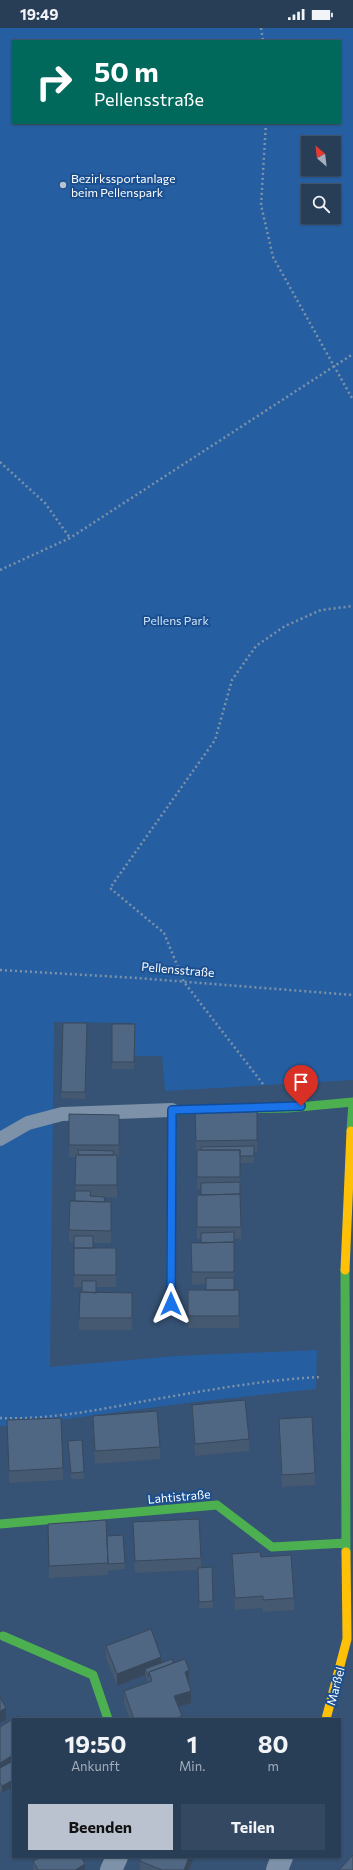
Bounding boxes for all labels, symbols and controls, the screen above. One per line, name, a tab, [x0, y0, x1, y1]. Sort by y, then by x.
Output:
text: 19:49	[20, 5, 58, 23]
text: 50 m	[94, 54, 159, 88]
icon: right	[28, 56, 80, 108]
text: Pellensstraße	[94, 88, 204, 110]
north arrow	[301, 136, 341, 176]
map controls	[301, 136, 341, 224]
place label: Bezirkssportanlage beim Pellenspark	[71, 171, 176, 199]
marker: Bezirkssportanlage beim Pellenspark	[58, 180, 68, 190]
button: search	[301, 184, 341, 224]
park label: Pellens Park	[143, 613, 209, 627]
street label: Pellensstraße	[141, 959, 215, 979]
pin	[284, 1065, 318, 1106]
icon: arrive	[290, 1071, 312, 1093]
position arrow	[150, 1283, 192, 1325]
street label: Lahtistraße	[147, 1486, 211, 1506]
street label: Marßel	[323, 1665, 347, 1707]
text: 19:50	[64, 1729, 126, 1758]
text: 1	[187, 1729, 198, 1758]
text: 80	[258, 1729, 288, 1758]
text: Ankunft	[71, 1758, 120, 1774]
text: Min.	[179, 1758, 205, 1774]
text: m	[267, 1758, 279, 1774]
button: Beenden	[28, 1804, 173, 1850]
button: Teilen	[181, 1804, 325, 1850]

